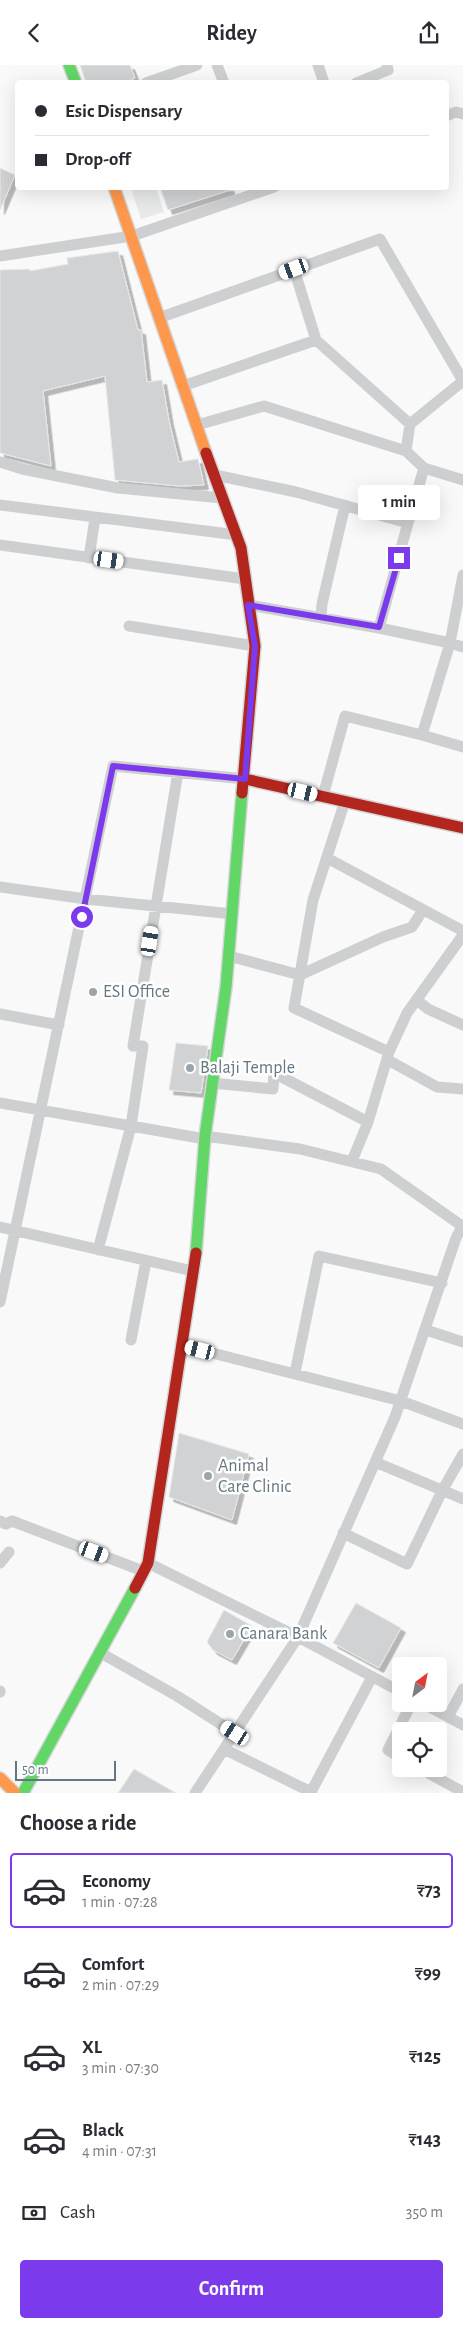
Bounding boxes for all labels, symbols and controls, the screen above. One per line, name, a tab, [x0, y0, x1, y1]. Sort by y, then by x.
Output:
icon: back	[20, 19, 48, 47]
icon: share	[415, 19, 443, 47]
text: Ridey	[206, 22, 257, 44]
text: Esic Dispensary	[65, 102, 182, 121]
text: Drop-off	[65, 150, 130, 169]
car	[277, 257, 310, 281]
callout: 1 min	[358, 485, 440, 521]
text: 1 min	[382, 494, 416, 510]
route end	[388, 547, 410, 569]
car	[93, 550, 124, 570]
car	[286, 781, 319, 803]
route start	[71, 906, 93, 928]
car	[140, 925, 159, 957]
place label: ESI Office	[103, 983, 170, 1001]
marker: ESI Office	[87, 986, 99, 998]
place label: Balaji Temple	[200, 1059, 295, 1077]
marker: Balaji Temple	[184, 1062, 196, 1074]
car	[183, 1339, 216, 1361]
place label: Animal Care Clinic	[218, 1457, 291, 1496]
marker: Animal Care Clinic	[202, 1470, 214, 1482]
car	[77, 1540, 110, 1564]
place label: Canara Bank	[240, 1625, 328, 1643]
marker: Canara Bank	[224, 1628, 236, 1640]
north arrow	[392, 1657, 448, 1713]
map controls	[392, 1657, 447, 1777]
car	[218, 1719, 251, 1747]
button: locate	[392, 1722, 447, 1777]
scale bar	[15, 1758, 116, 1781]
text: 50 m	[22, 1763, 49, 1777]
text: Choose a ride	[20, 1812, 136, 1834]
icon: car	[22, 1868, 67, 1913]
text: Economy	[82, 1872, 151, 1891]
text: ₹73	[417, 1881, 441, 1900]
text: 1 min · 07:28	[82, 1894, 158, 1910]
icon: car	[22, 1951, 67, 1996]
text: Comfort	[82, 1955, 144, 1974]
text: ₹99	[415, 1964, 441, 1983]
text: 2 min · 07:29	[82, 1977, 159, 1993]
icon: car	[22, 2034, 67, 2079]
text: XL	[82, 2038, 102, 2057]
text: ₹125	[409, 2047, 441, 2066]
text: 3 min · 07:30	[82, 2060, 159, 2076]
icon: car	[22, 2117, 67, 2162]
text: Black	[82, 2121, 124, 2140]
text: ₹143	[408, 2130, 441, 2149]
text: 4 min · 07:31	[82, 2143, 157, 2159]
icon: cash	[20, 2199, 48, 2227]
text: Cash	[60, 2203, 96, 2222]
text: 350 m	[406, 2204, 443, 2220]
button: Confirm	[20, 2260, 443, 2318]

